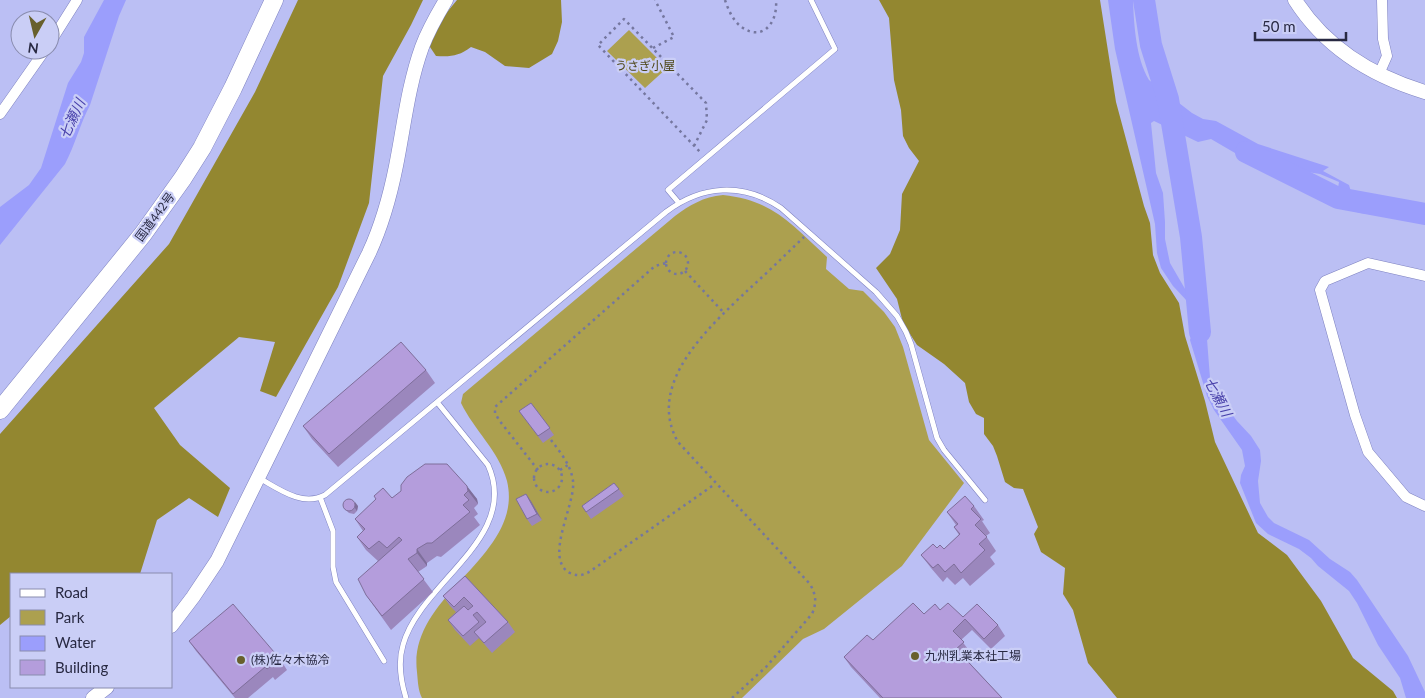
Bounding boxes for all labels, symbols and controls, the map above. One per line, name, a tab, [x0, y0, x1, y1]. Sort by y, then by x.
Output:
north arrow	[10, 10, 60, 60]
scale bar	[1255, 10, 1346, 42]
text: 50 m	[1262, 17, 1296, 35]
text: N	[27, 39, 40, 58]
park label: うさぎ小屋	[615, 58, 675, 73]
water label: 七瀬川	[55, 94, 89, 141]
street label: 国道442号	[132, 189, 177, 244]
water label: 七瀬川	[1201, 374, 1237, 421]
legend	[10, 573, 172, 688]
text: Road	[55, 583, 88, 601]
text: Park	[55, 608, 85, 626]
text: Water	[55, 633, 96, 651]
place label: 九州乳業本社工場	[925, 648, 1021, 663]
marker: 九州乳業本社工場	[909, 650, 921, 662]
place label: (株)佐々木協冷	[251, 652, 329, 667]
marker: (株)佐々木協冷	[235, 654, 247, 666]
text: Building	[55, 658, 108, 676]

